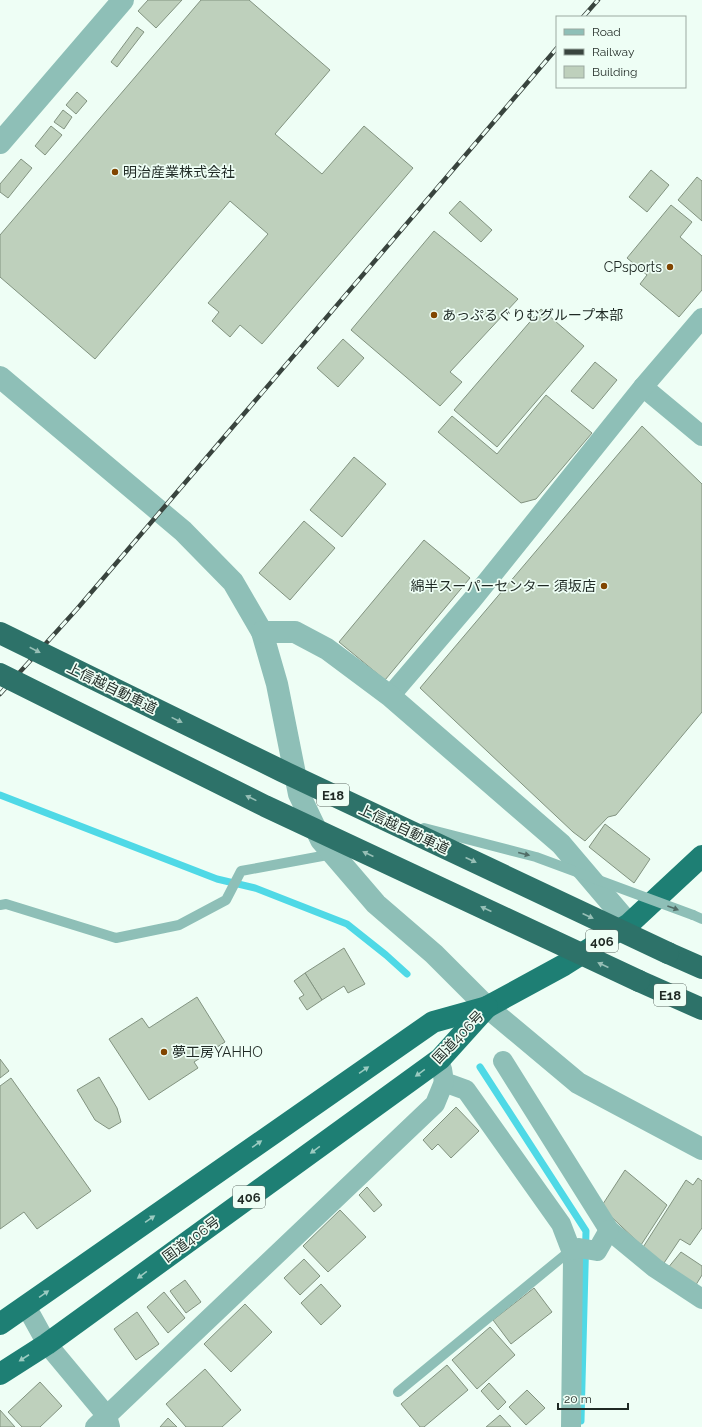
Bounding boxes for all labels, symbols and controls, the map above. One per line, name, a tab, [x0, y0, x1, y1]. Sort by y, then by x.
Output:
legend	[556, 16, 686, 88]
text: Road	[592, 25, 621, 39]
text: Railway	[592, 45, 635, 59]
text: Building	[592, 65, 638, 79]
place label: 明治産業株式会社	[123, 164, 235, 180]
marker: 明治産業株式会社	[110, 167, 120, 177]
place label: CPsports	[604, 259, 662, 275]
marker: CPsports	[665, 262, 675, 272]
place label: あっぷるぐりむグループ本部	[442, 307, 623, 323]
marker: あっぷるぐりむグループ本部	[429, 310, 439, 320]
place label: 綿半スーパーセンター 須坂店	[411, 578, 596, 594]
marker: 綿半スーパーセンター 須坂店	[599, 581, 609, 591]
one-way arrow	[29, 647, 41, 653]
street label: 上信越自動車道	[64, 659, 160, 717]
one-way arrow	[171, 717, 182, 723]
road number: E18	[317, 784, 349, 806]
one-way arrow	[245, 795, 256, 802]
street label: 上信越自動車道	[356, 801, 452, 857]
one-way arrow	[362, 851, 374, 857]
one-way arrow	[518, 851, 530, 857]
one-way arrow	[465, 858, 477, 864]
one-way arrow	[667, 905, 679, 911]
one-way arrow	[480, 906, 491, 912]
one-way arrow	[583, 913, 594, 919]
road number: 406	[586, 930, 618, 952]
one-way arrow	[598, 962, 609, 968]
road number: E18	[654, 984, 686, 1006]
street label: 国道406号	[429, 1007, 487, 1067]
place label: 夢工房YAHHO	[172, 1044, 263, 1060]
marker: 夢工房YAHHO	[159, 1047, 169, 1057]
one-way arrow	[358, 1066, 369, 1074]
one-way arrow	[415, 1069, 425, 1077]
one-way arrow	[251, 1140, 262, 1148]
one-way arrow	[310, 1146, 320, 1154]
road number: 406	[233, 1186, 265, 1208]
street label: 国道406号	[159, 1213, 223, 1265]
one-way arrow	[145, 1215, 155, 1223]
one-way arrow	[136, 1271, 147, 1279]
one-way arrow	[38, 1290, 49, 1298]
one-way arrow	[18, 1355, 30, 1362]
scale bar	[558, 1385, 628, 1411]
text: 20 m	[564, 1392, 592, 1406]

